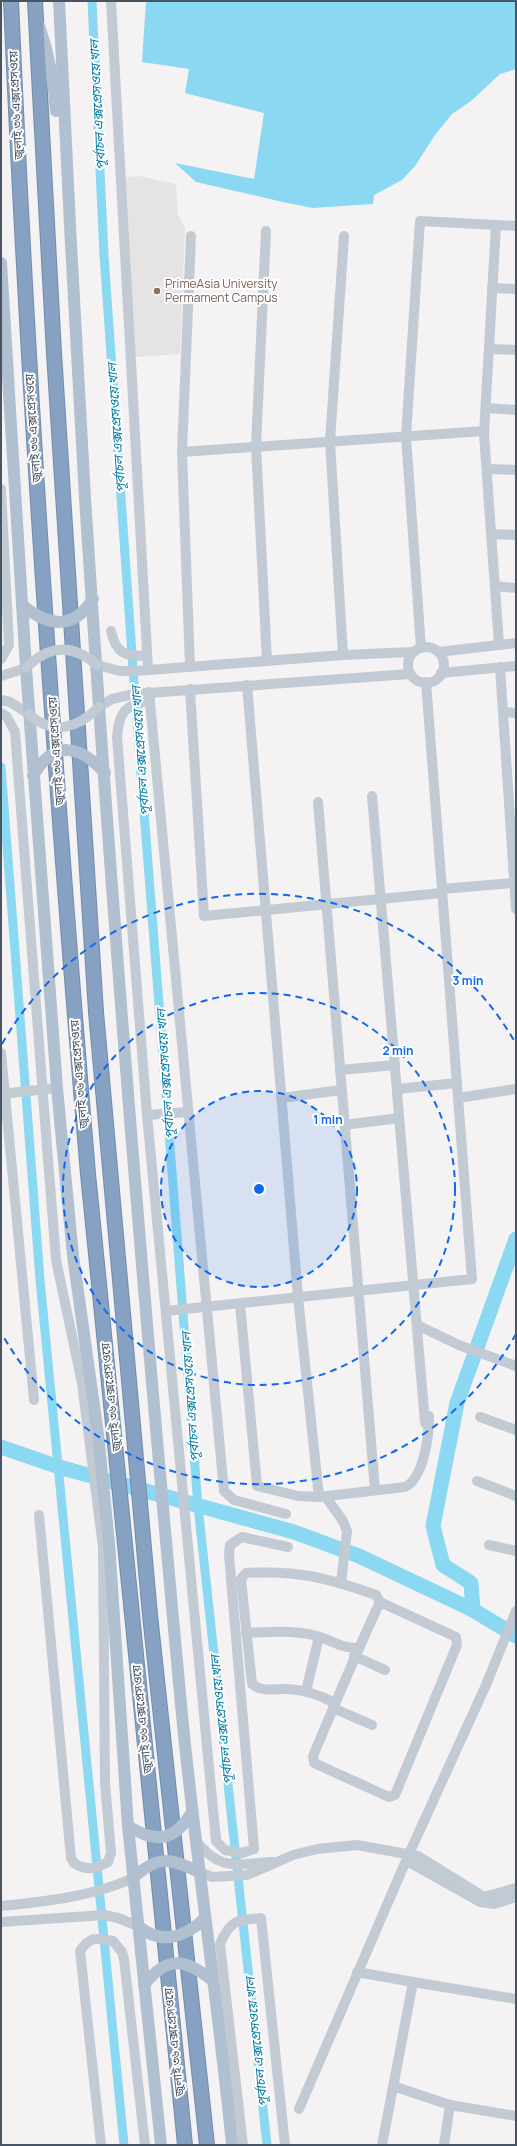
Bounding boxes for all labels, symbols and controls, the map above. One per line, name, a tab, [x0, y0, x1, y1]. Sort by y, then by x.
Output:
water label: পূর্বাচল এক্সপ্রেসওয়ে খাল	[84, 37, 109, 170]
street label: জুলাই ৩৬ এক্সপ্রেসওয়ে	[4, 50, 27, 161]
place label: PrimeAsia University Permament Campus	[165, 275, 278, 306]
marker: PrimeAsia University Permament Campus	[152, 286, 162, 296]
water label: পূর্বাচল এক্সপ্রেসওয়ে খাল	[102, 360, 130, 493]
street label: জুলাই ৩৬ এক্সপ্রেসওয়ে	[20, 373, 45, 484]
water label: পূর্বাচল এক্সপ্রেসওয়ে খাল	[126, 683, 154, 816]
street label: জুলাই ৩৬ এক্সপ্রেসওয়ে	[43, 696, 68, 807]
text: 3 min	[452, 972, 484, 989]
water label: পূর্বাচল এক্সপ্রেসওয়ে খাল	[151, 1006, 179, 1139]
street label: জুলাই ৩৬ এক্সপ্রেসওয়ে	[65, 1019, 92, 1130]
text: 2 min	[382, 1042, 414, 1059]
text: 1 min	[313, 1111, 343, 1128]
centre of rings	[252, 1182, 266, 1196]
water label: পূর্বাচল এক্সপ্রেসওয়ে খাল	[176, 1329, 204, 1462]
street label: জুলাই ৩৬ এক্সপ্রেসওয়ে	[96, 1342, 125, 1453]
water label: পূর্বাচল এক্সপ্রেসওয়ে খাল	[205, 1652, 237, 1786]
street label: জুলাই ৩৬ এক্সপ্রেসওয়ে	[127, 1664, 156, 1775]
water label: পূর্বাচল এক্সপ্রেসওয়ে খাল	[240, 1974, 272, 2108]
street label: জুলাই ৩৬ এক্সপ্রেসওয়ে	[159, 1987, 188, 2098]

